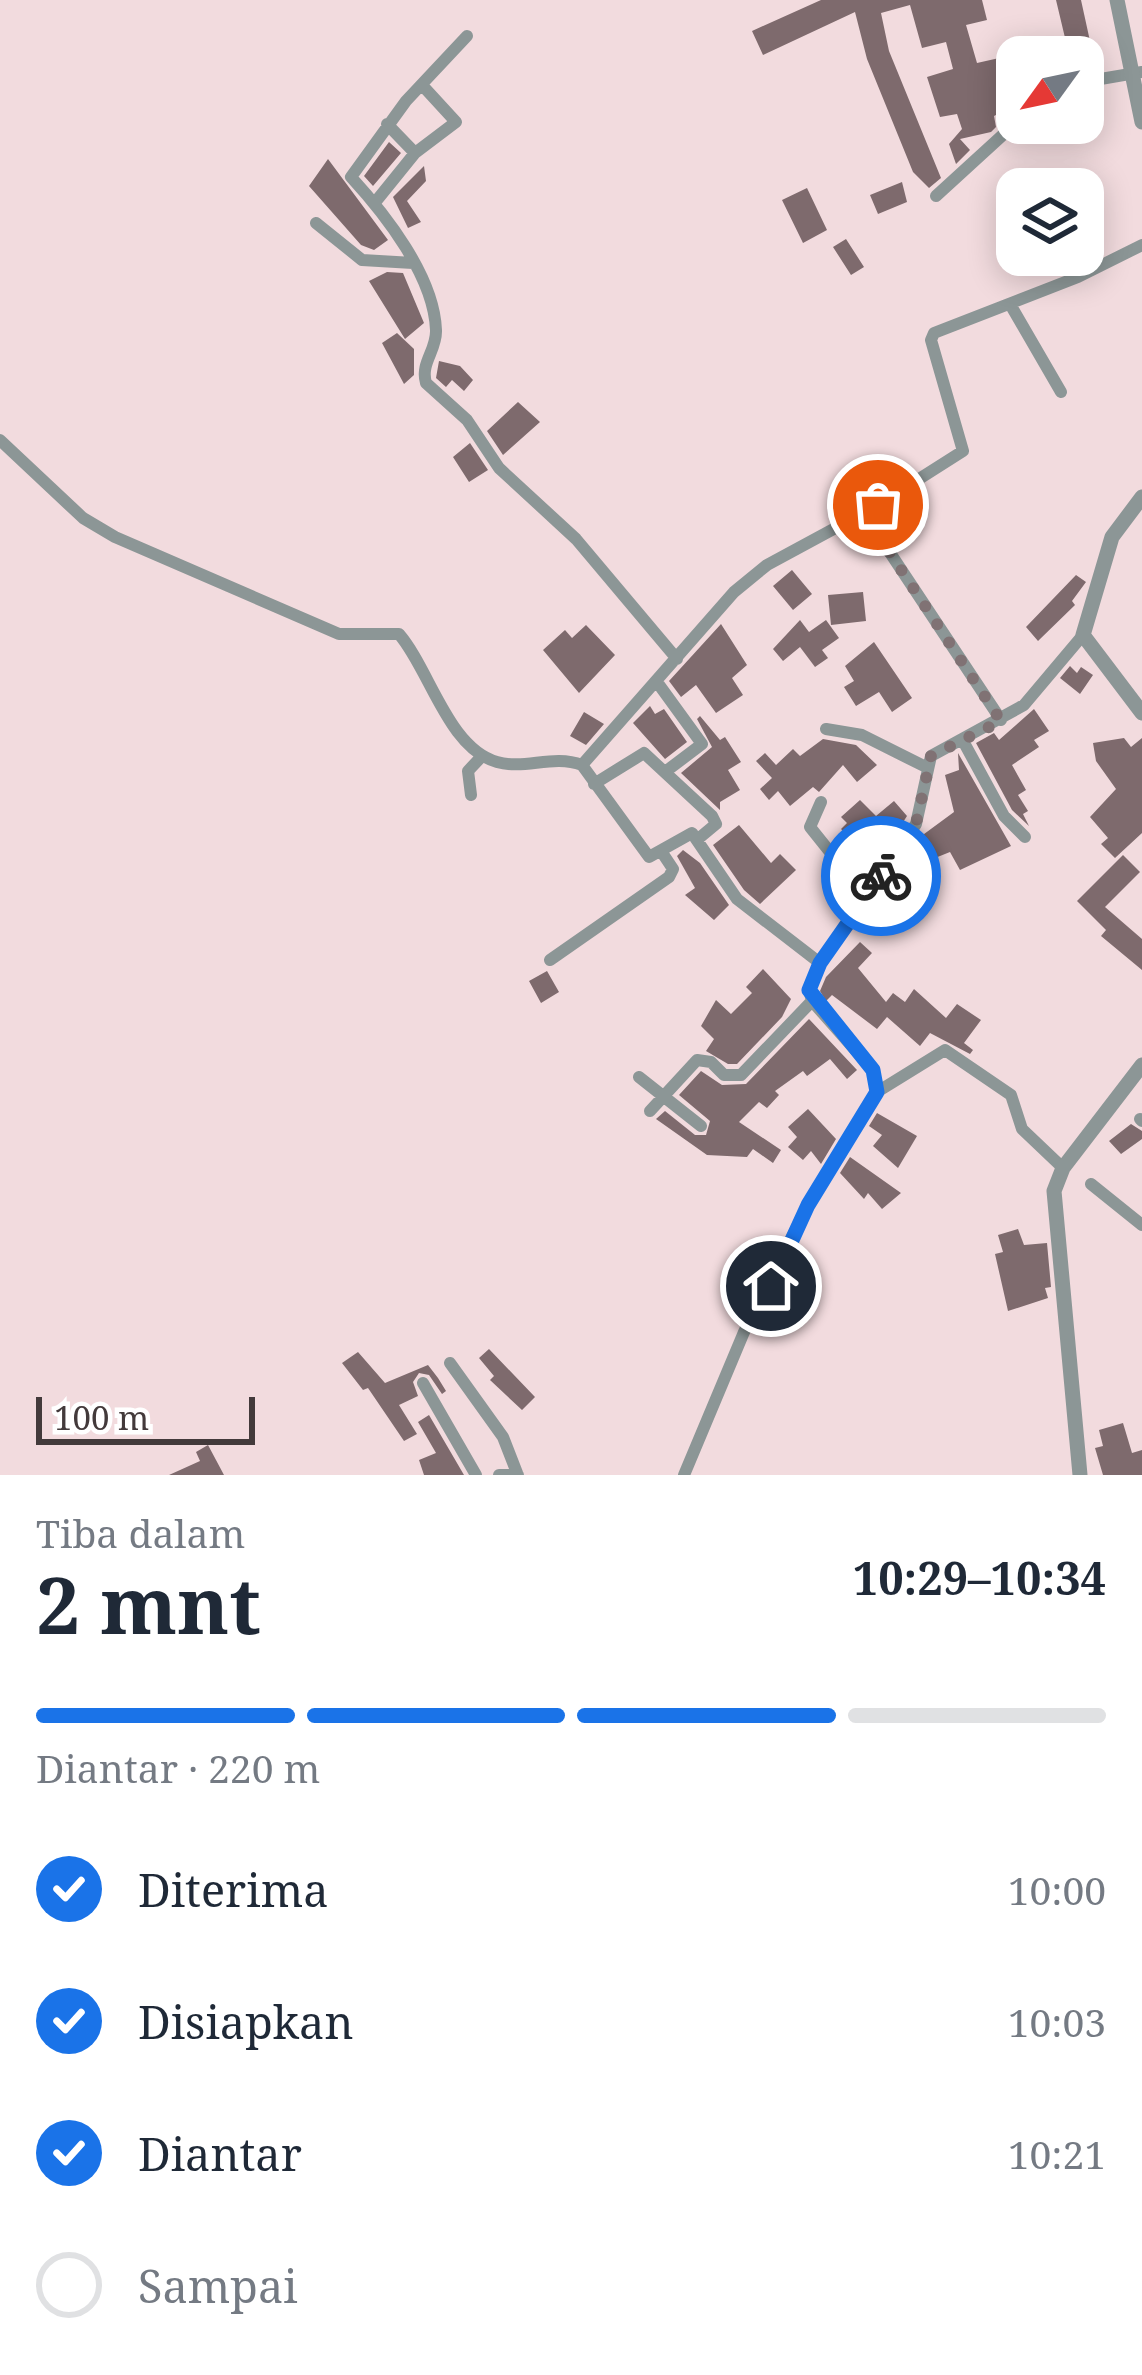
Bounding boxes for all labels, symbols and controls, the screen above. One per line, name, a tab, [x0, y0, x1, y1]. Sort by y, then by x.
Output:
north arrow	[996, 36, 1104, 144]
map controls	[996, 36, 1104, 276]
button: layers	[996, 168, 1104, 276]
pin	[827, 454, 929, 556]
icon: bag	[845, 472, 911, 538]
courier	[821, 816, 941, 936]
icon: bike	[848, 843, 914, 909]
pin	[720, 1235, 822, 1337]
icon: home	[738, 1253, 804, 1319]
scale bar	[36, 1391, 255, 1444]
text: 100 m	[54, 1395, 149, 1440]
text: Tiba dalam	[36, 1506, 245, 1559]
text: 10:29–10:34	[853, 1547, 1106, 1608]
text: 2 mnt	[36, 1551, 261, 1657]
text: Diantar · 220 m	[36, 1741, 320, 1794]
icon: check	[36, 1856, 102, 1922]
text: Diterima	[138, 1859, 329, 1920]
text: 10:00	[1008, 1863, 1106, 1916]
icon: check	[36, 1988, 102, 2054]
text: Disiapkan	[138, 1991, 353, 2052]
text: 10:03	[1008, 1995, 1106, 2048]
icon: check	[36, 2120, 102, 2186]
text: Diantar	[138, 2123, 302, 2184]
text: 10:21	[1008, 2127, 1106, 2180]
text: Sampai	[138, 2255, 298, 2316]

